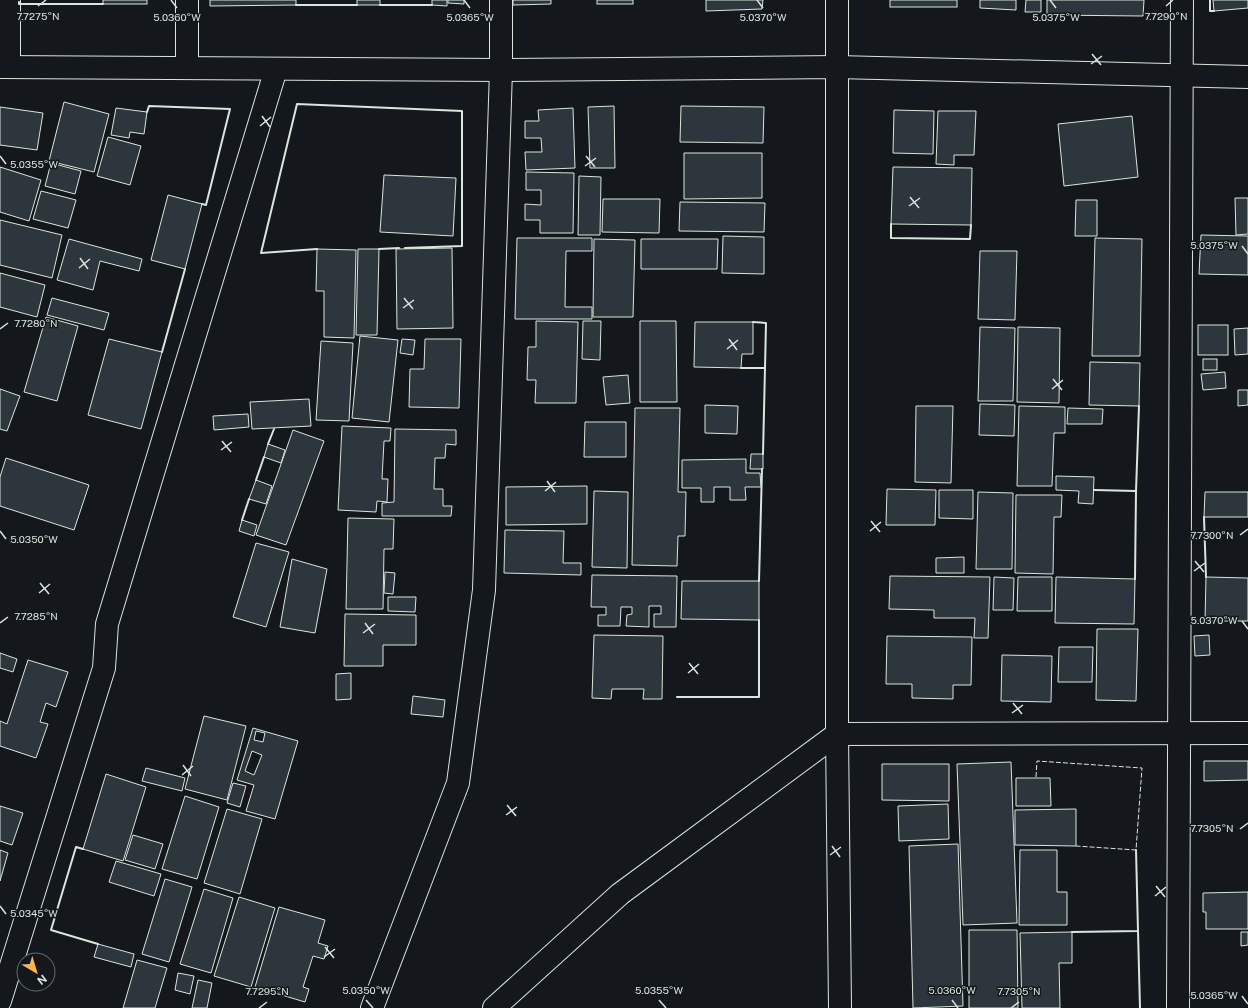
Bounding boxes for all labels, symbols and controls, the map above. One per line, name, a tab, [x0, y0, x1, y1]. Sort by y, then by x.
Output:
text: 7.7275°N	[16, 10, 60, 22]
text: 7.7290°N	[1144, 10, 1188, 22]
text: 5.0360°W	[153, 11, 201, 23]
text: 5.0365°W	[446, 11, 494, 23]
text: 5.0370°W	[740, 11, 787, 23]
text: 5.0375°W	[1032, 11, 1080, 23]
text: 5.0355°W	[10, 158, 58, 170]
text: 5.0375°W	[1190, 239, 1238, 251]
text: 7.7280°N	[14, 317, 58, 329]
text: 7.7300°N	[1191, 529, 1233, 541]
text: 5.0350°W	[10, 533, 58, 545]
text: 7.7285°N	[14, 610, 58, 622]
text: 5.0370°W	[1191, 614, 1238, 626]
text: 7.7305°N	[1190, 822, 1234, 834]
text: 5.0345°W	[10, 907, 58, 919]
north arrow	[16, 952, 56, 992]
text: N	[35, 973, 49, 987]
text: 5.0350°W	[342, 984, 390, 996]
text: 5.0355°W	[635, 984, 683, 996]
text: 5.0360°W	[928, 984, 976, 996]
text: 7.7295°N	[245, 985, 289, 997]
text: 7.7305°N	[997, 985, 1041, 997]
text: 5.0365°W	[1190, 989, 1238, 1001]

